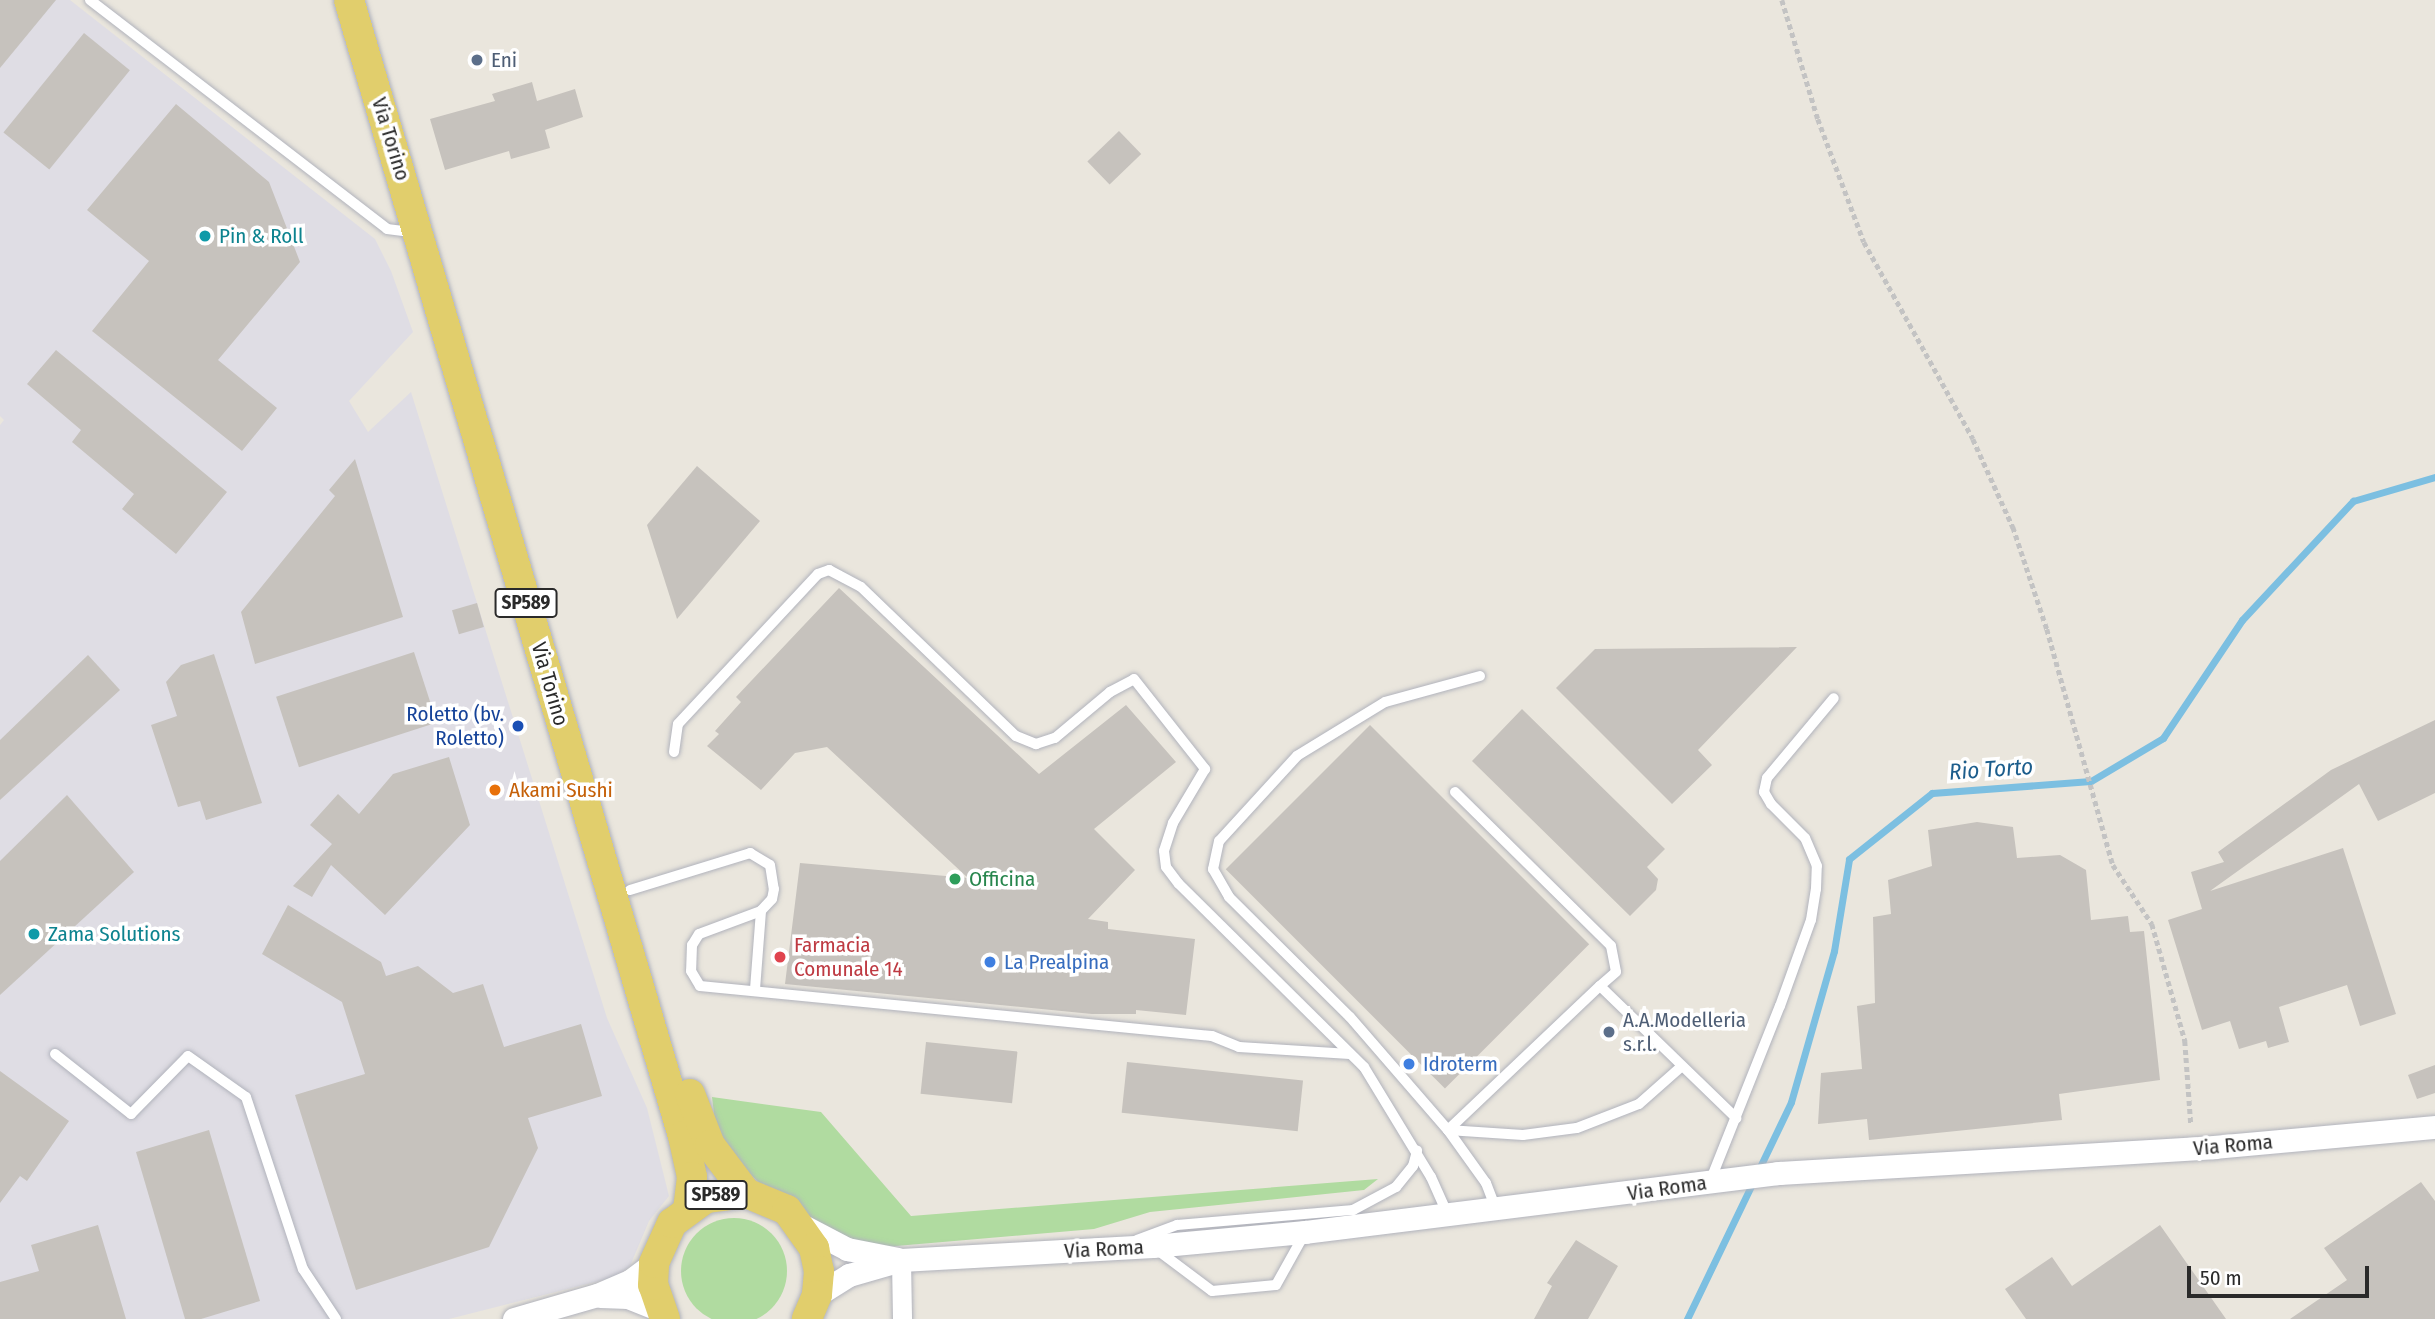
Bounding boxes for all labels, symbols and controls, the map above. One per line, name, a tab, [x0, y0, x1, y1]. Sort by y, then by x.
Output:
place label: Eni	[491, 47, 517, 73]
marker: Eni	[469, 52, 485, 68]
street label: Via Torino	[366, 94, 416, 184]
place label: Pin & Roll	[219, 223, 303, 249]
marker: Pin & Roll	[197, 228, 213, 244]
road number: SP589	[494, 588, 558, 618]
street label: Via Torino	[526, 639, 574, 729]
place label: Roletto (bv. Roletto)	[406, 701, 504, 751]
marker: Roletto (bv. Roletto)	[510, 718, 526, 734]
water label: Rio Torto	[1948, 752, 2034, 786]
place label: Akami Sushi	[509, 777, 613, 803]
marker: Akami Sushi	[487, 782, 503, 798]
place label: Officina	[969, 866, 1035, 892]
marker: Officina	[947, 871, 963, 887]
place label: Zama Solutions	[48, 921, 180, 947]
marker: Zama Solutions	[26, 926, 42, 942]
place label: Farmacia Comunale 14	[794, 932, 903, 982]
marker: Farmacia Comunale 14	[772, 949, 788, 965]
place label: La Prealpina	[1004, 949, 1109, 975]
marker: La Prealpina	[982, 954, 998, 970]
place label: A.A.Modelleria s.r.l.	[1623, 1007, 1746, 1057]
marker: A.A.Modelleria s.r.l.	[1601, 1024, 1617, 1040]
place label: Idroterm	[1423, 1051, 1498, 1077]
marker: Idroterm	[1401, 1056, 1417, 1072]
street label: Via Roma	[2192, 1129, 2274, 1161]
street label: Via Roma	[1626, 1170, 1708, 1206]
road number: SP589	[684, 1180, 748, 1210]
street label: Via Roma	[1063, 1234, 1145, 1264]
scale bar	[2190, 1252, 2372, 1296]
text: 50 m	[2200, 1265, 2242, 1291]

